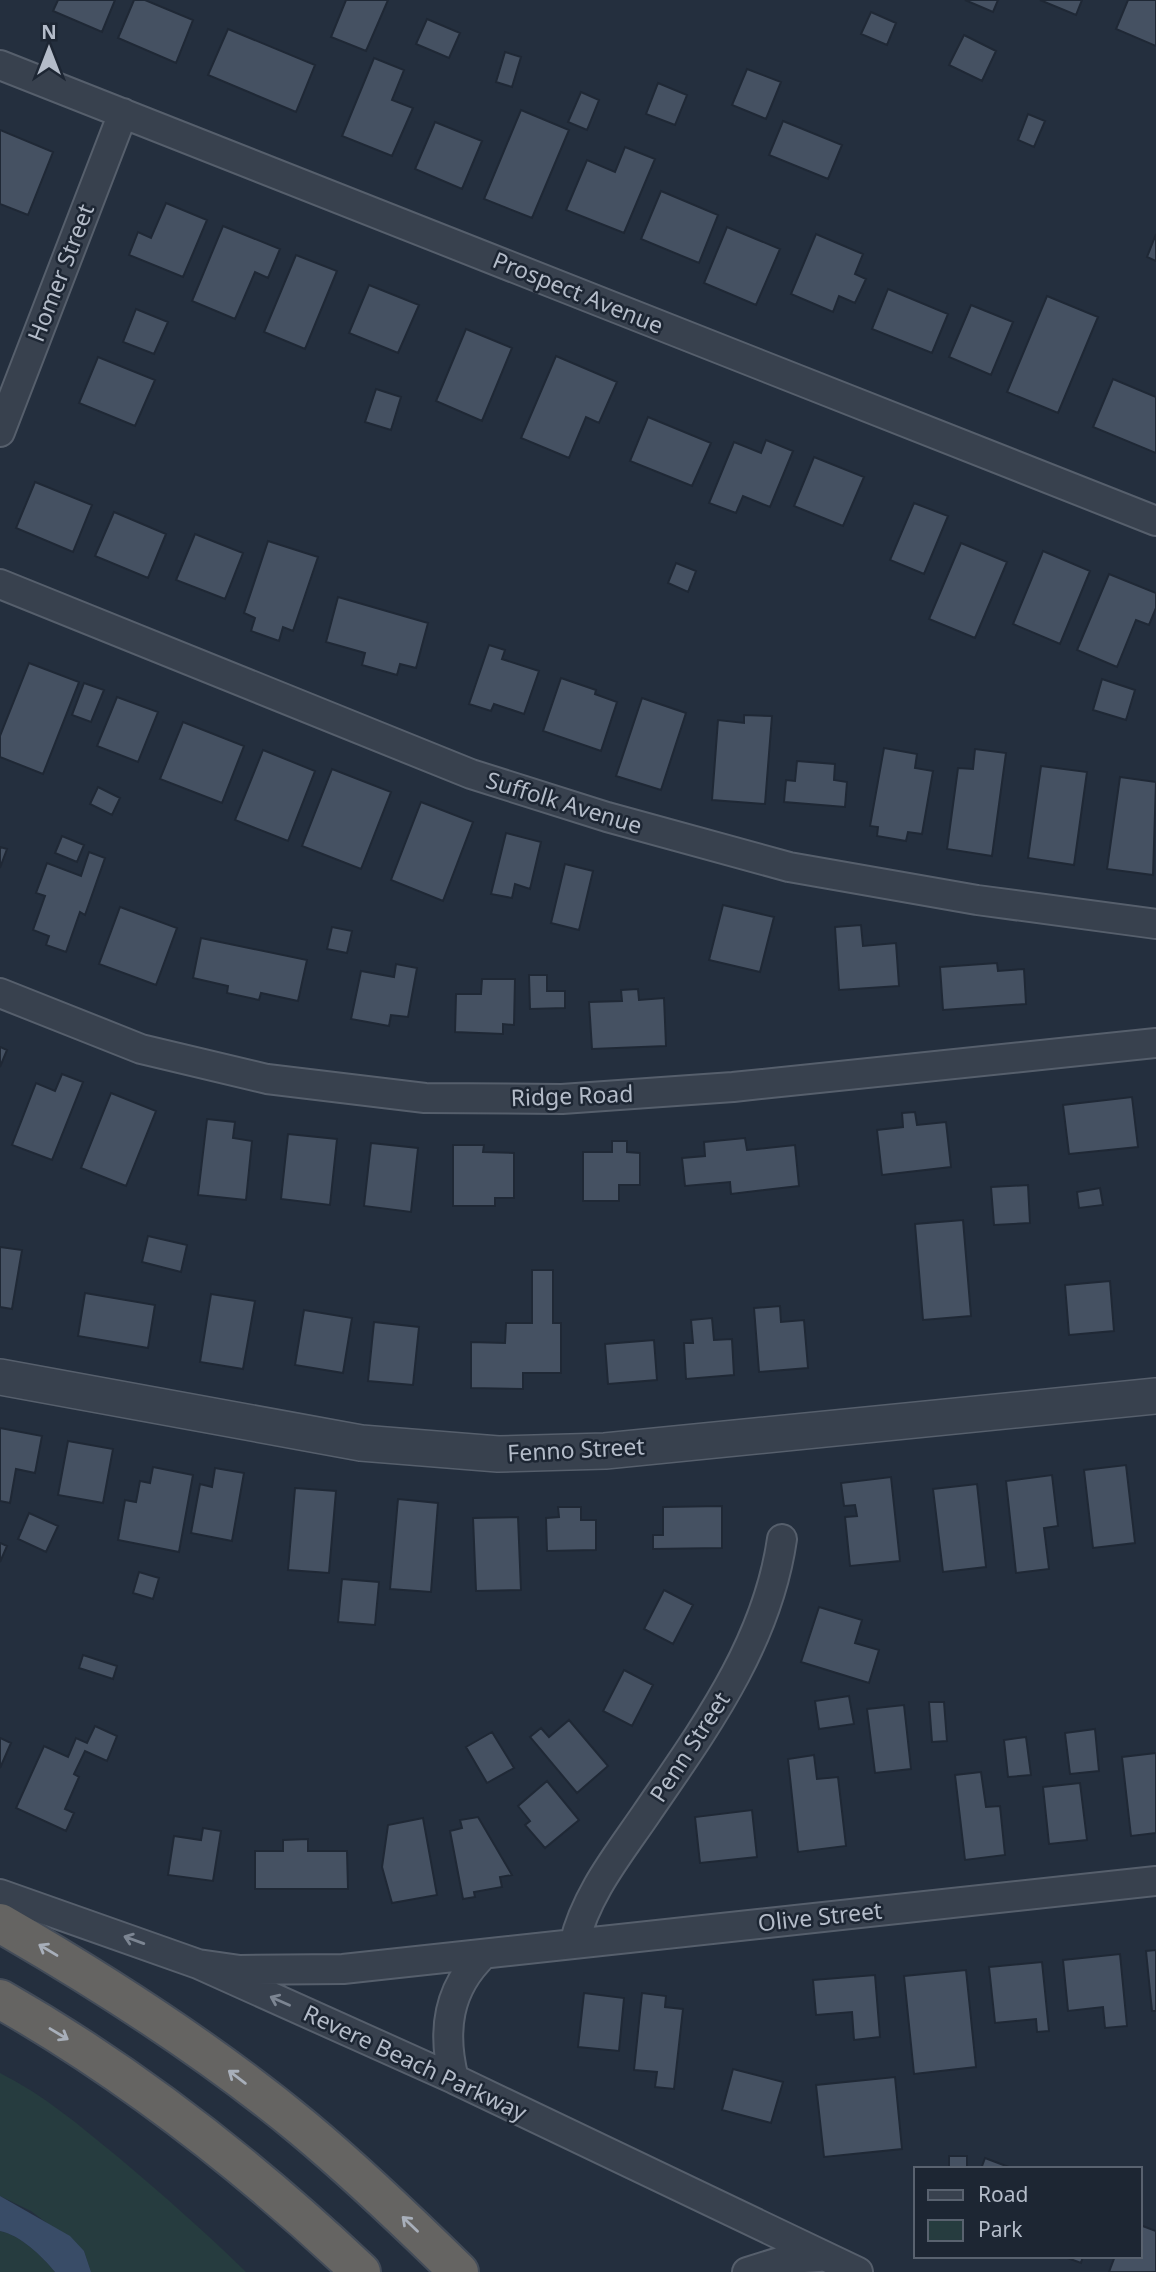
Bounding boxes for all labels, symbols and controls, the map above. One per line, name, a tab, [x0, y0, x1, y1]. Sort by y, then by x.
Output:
north arrow	[14, 14, 84, 84]
text: N	[41, 19, 57, 45]
street label: Homer Street	[19, 199, 101, 346]
street label: Prospect Avenue	[488, 243, 668, 341]
street label: Suffolk Avenue	[482, 763, 646, 841]
street label: Ridge Road	[510, 1077, 634, 1113]
street label: Fenno Street	[506, 1429, 645, 1469]
street label: Penn Street	[642, 1685, 737, 1808]
street label: Olive Street	[756, 1894, 884, 1938]
one-way arrow	[123, 1933, 145, 1946]
one-way arrow	[38, 1943, 58, 1957]
one-way arrow	[269, 1994, 291, 2007]
street label: Revere Beach Parkway	[299, 1996, 532, 2128]
one-way arrow	[48, 2027, 68, 2041]
one-way arrow	[228, 2069, 247, 2084]
legend	[914, 2167, 1142, 2258]
text: Road	[978, 2180, 1028, 2208]
text: Park	[978, 2215, 1023, 2243]
one-way arrow	[401, 2216, 418, 2233]

